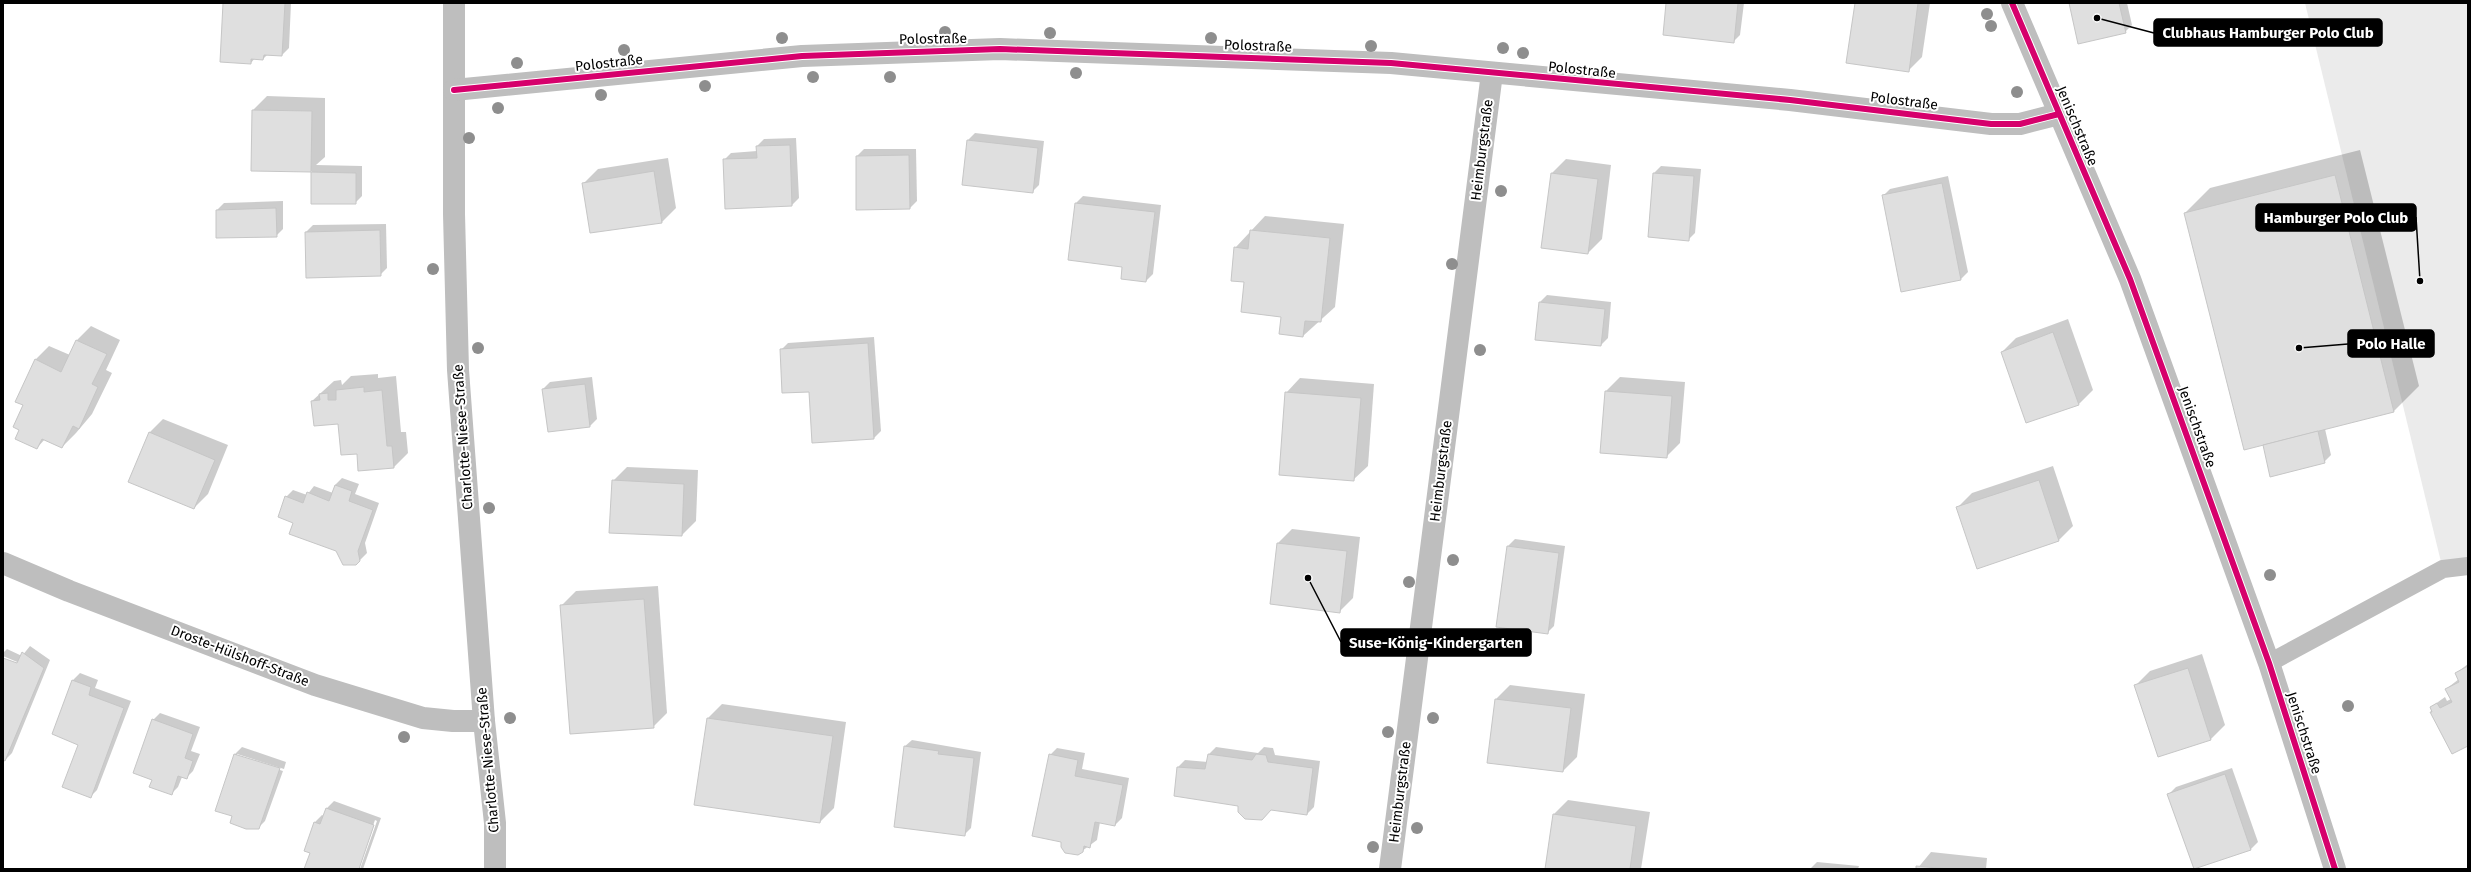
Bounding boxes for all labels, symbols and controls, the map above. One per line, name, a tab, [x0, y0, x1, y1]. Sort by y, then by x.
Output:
callout: Clubhaus Hamburger Polo Club	[2154, 19, 2382, 46]
text: Clubhaus Hamburger Polo Club	[2162, 24, 2374, 42]
street label: Polostraße	[899, 30, 967, 48]
street label: Polostraße	[1224, 36, 1292, 56]
street label: Polostraße	[574, 51, 644, 75]
street label: Polostraße	[1547, 58, 1617, 82]
street label: Jenischstraße	[2052, 83, 2102, 169]
street label: Polostraße	[1869, 88, 1939, 114]
street label: Heimburgstraße	[1467, 98, 1497, 202]
callout: Hamburger Polo Club	[2256, 204, 2416, 231]
text: Hamburger Polo Club	[2264, 209, 2408, 227]
callout: Polo Halle	[2348, 330, 2434, 357]
text: Polo Halle	[2356, 335, 2426, 353]
street label: Charlotte-Niese-Straße	[449, 364, 477, 510]
street label: Jenischstraße	[2174, 384, 2220, 470]
street label: Heimburgstraße	[1426, 419, 1456, 523]
street label: Droste-Hülshoff-Straße	[168, 622, 312, 690]
callout: Suse-König-Kindergarten	[1341, 629, 1531, 656]
text: Suse-König-Kindergarten	[1349, 634, 1523, 652]
street label: Charlotte-Niese-Straße	[473, 687, 503, 833]
street label: Jenischstraße	[2283, 690, 2325, 776]
street label: Heimburgstraße	[1385, 740, 1415, 844]

